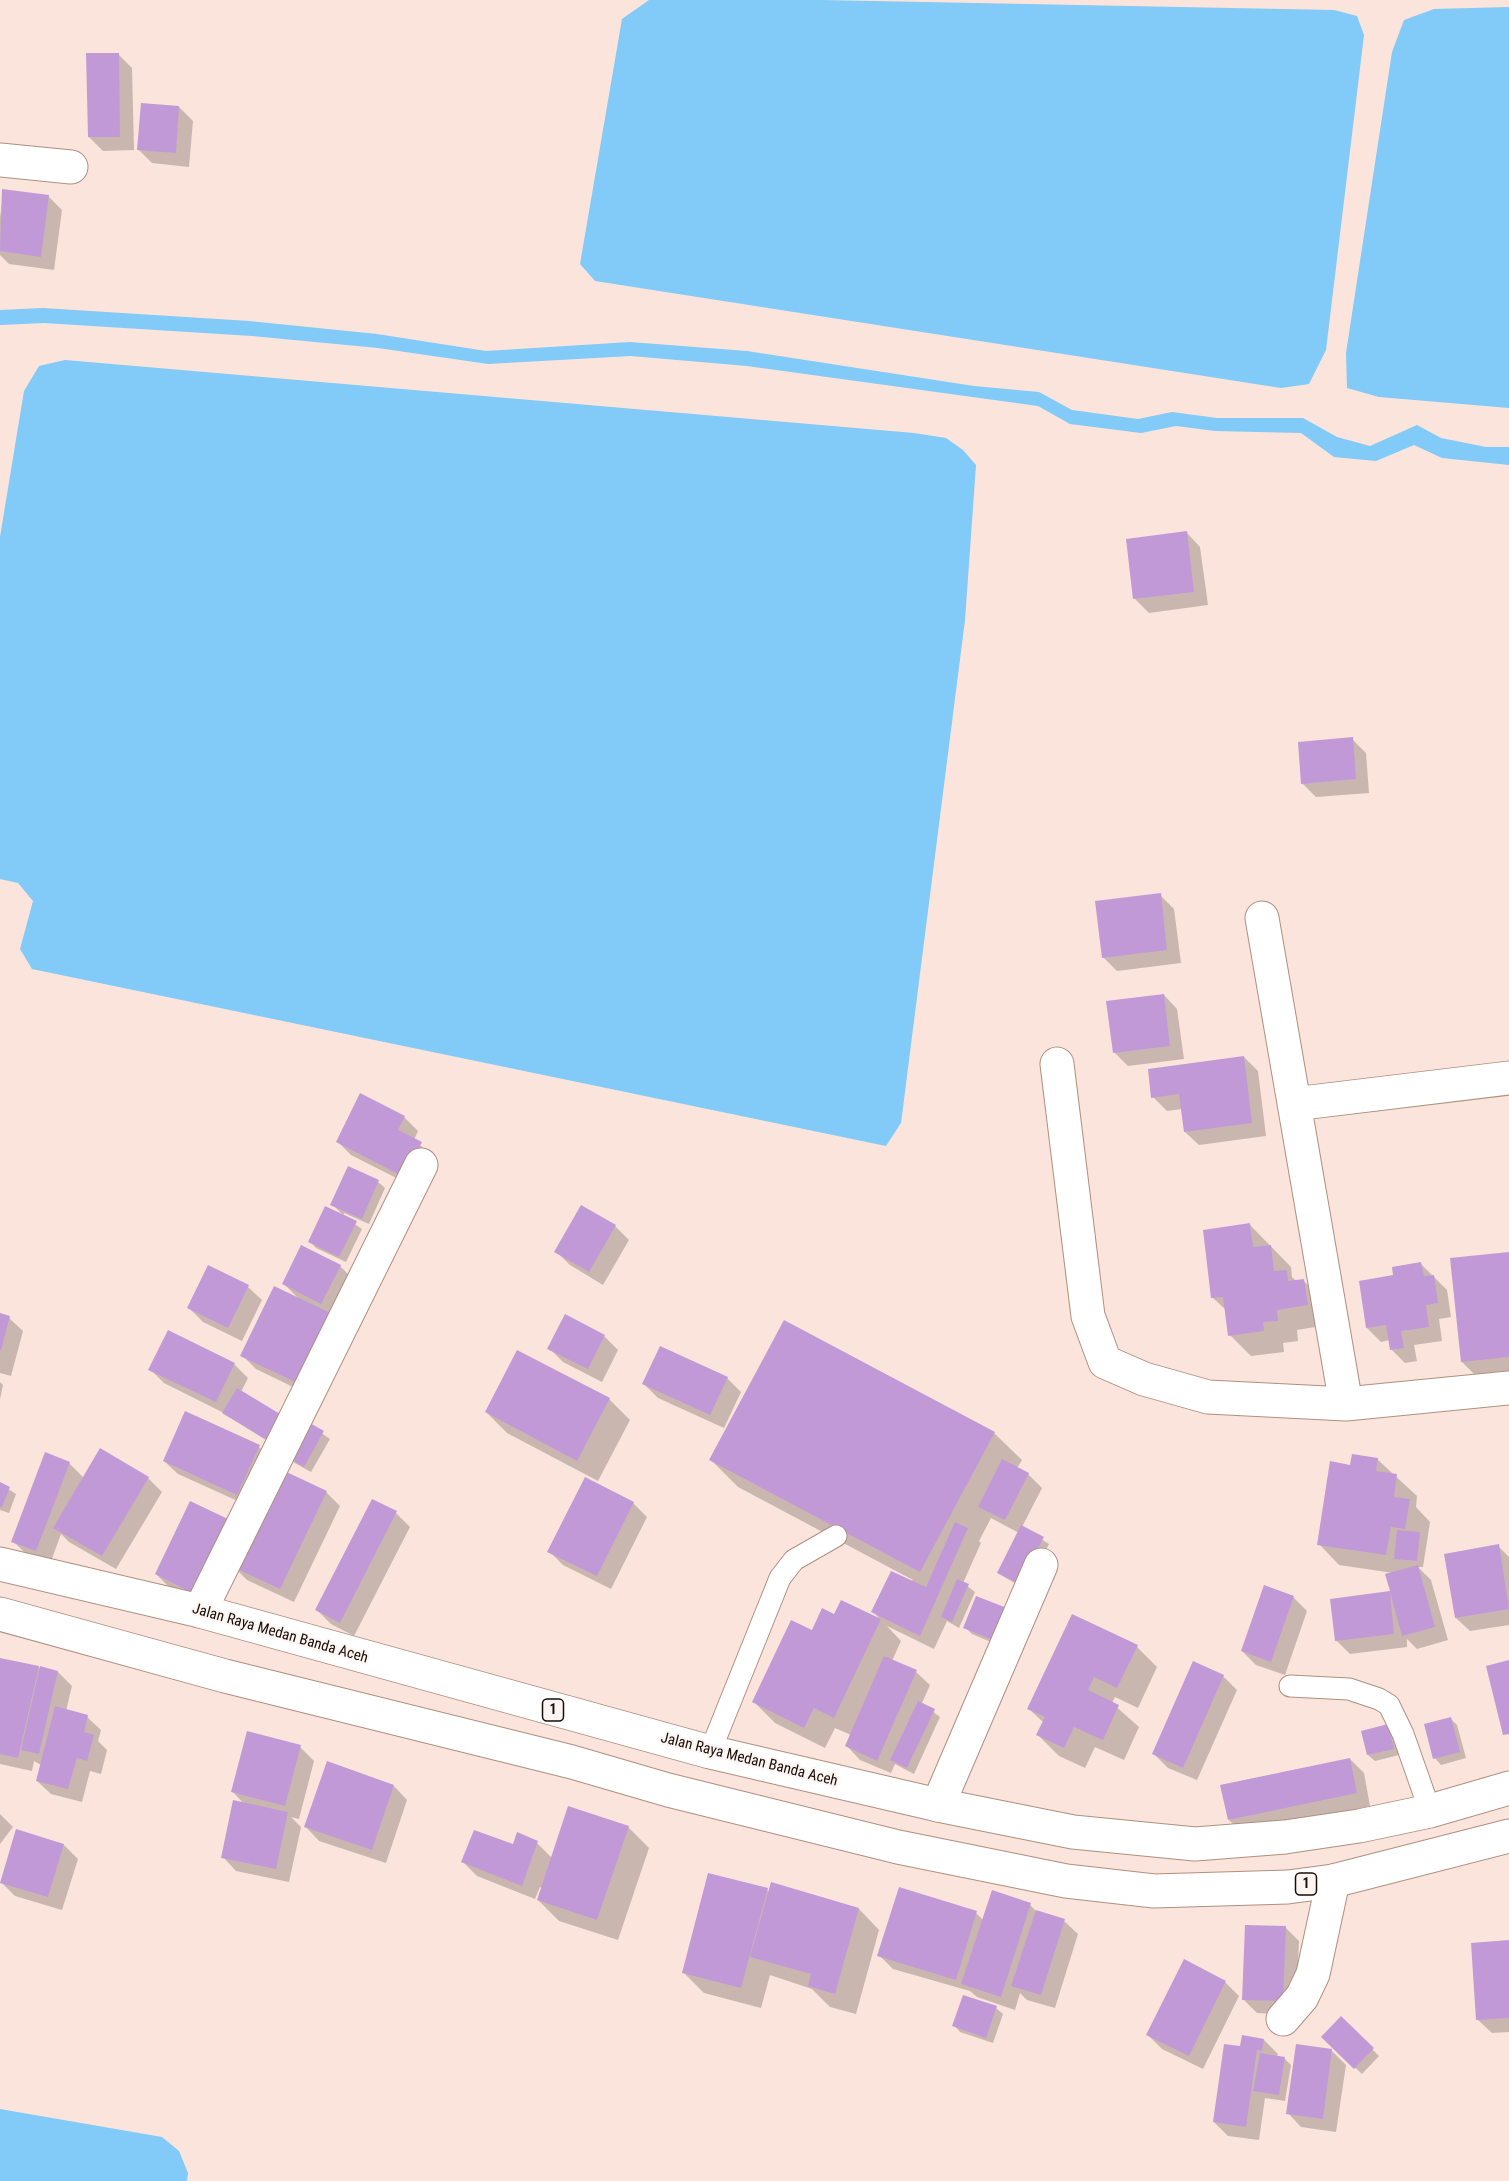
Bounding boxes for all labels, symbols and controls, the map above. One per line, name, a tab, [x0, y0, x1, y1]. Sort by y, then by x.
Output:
street label: Jalan Raya Medan Banda Aceh	[190, 1600, 370, 1668]
road number: 1	[542, 1699, 564, 1721]
street label: Jalan Raya Medan Banda Aceh	[659, 1729, 839, 1791]
road number: 1	[1296, 1873, 1316, 1895]

